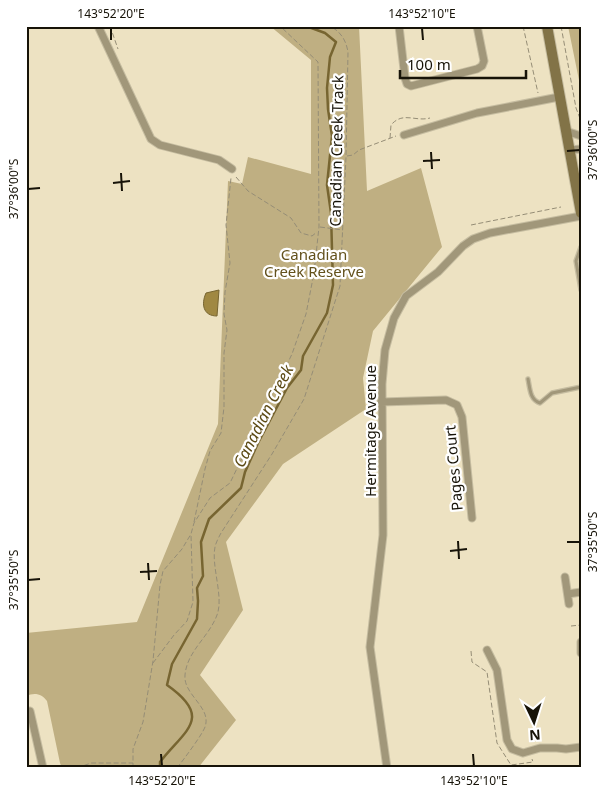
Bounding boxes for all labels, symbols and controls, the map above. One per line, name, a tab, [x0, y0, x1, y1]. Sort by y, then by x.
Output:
text: 143°52'20"E	[77, 5, 145, 22]
text: 143°52'10"E	[388, 5, 456, 22]
scale bar	[400, 48, 526, 80]
text: 100 m	[407, 54, 451, 74]
street label: Canadian Creek Track	[325, 75, 347, 227]
text: 37°36'00"S	[584, 119, 601, 180]
text: 37°36'00"S	[5, 158, 22, 219]
park label: Canadian Creek Reserve	[264, 244, 364, 281]
water label: Canadian Creek	[228, 360, 299, 471]
street label: Hermitage Avenue	[360, 365, 380, 497]
street label: Pages Court	[439, 424, 467, 512]
text: 37°35'50"S	[584, 511, 601, 572]
text: 37°35'50"S	[5, 549, 22, 610]
north arrow	[510, 696, 560, 746]
text: N	[529, 726, 541, 745]
text: 143°52'20"E	[128, 772, 196, 789]
text: 143°52'10"E	[440, 772, 508, 789]

